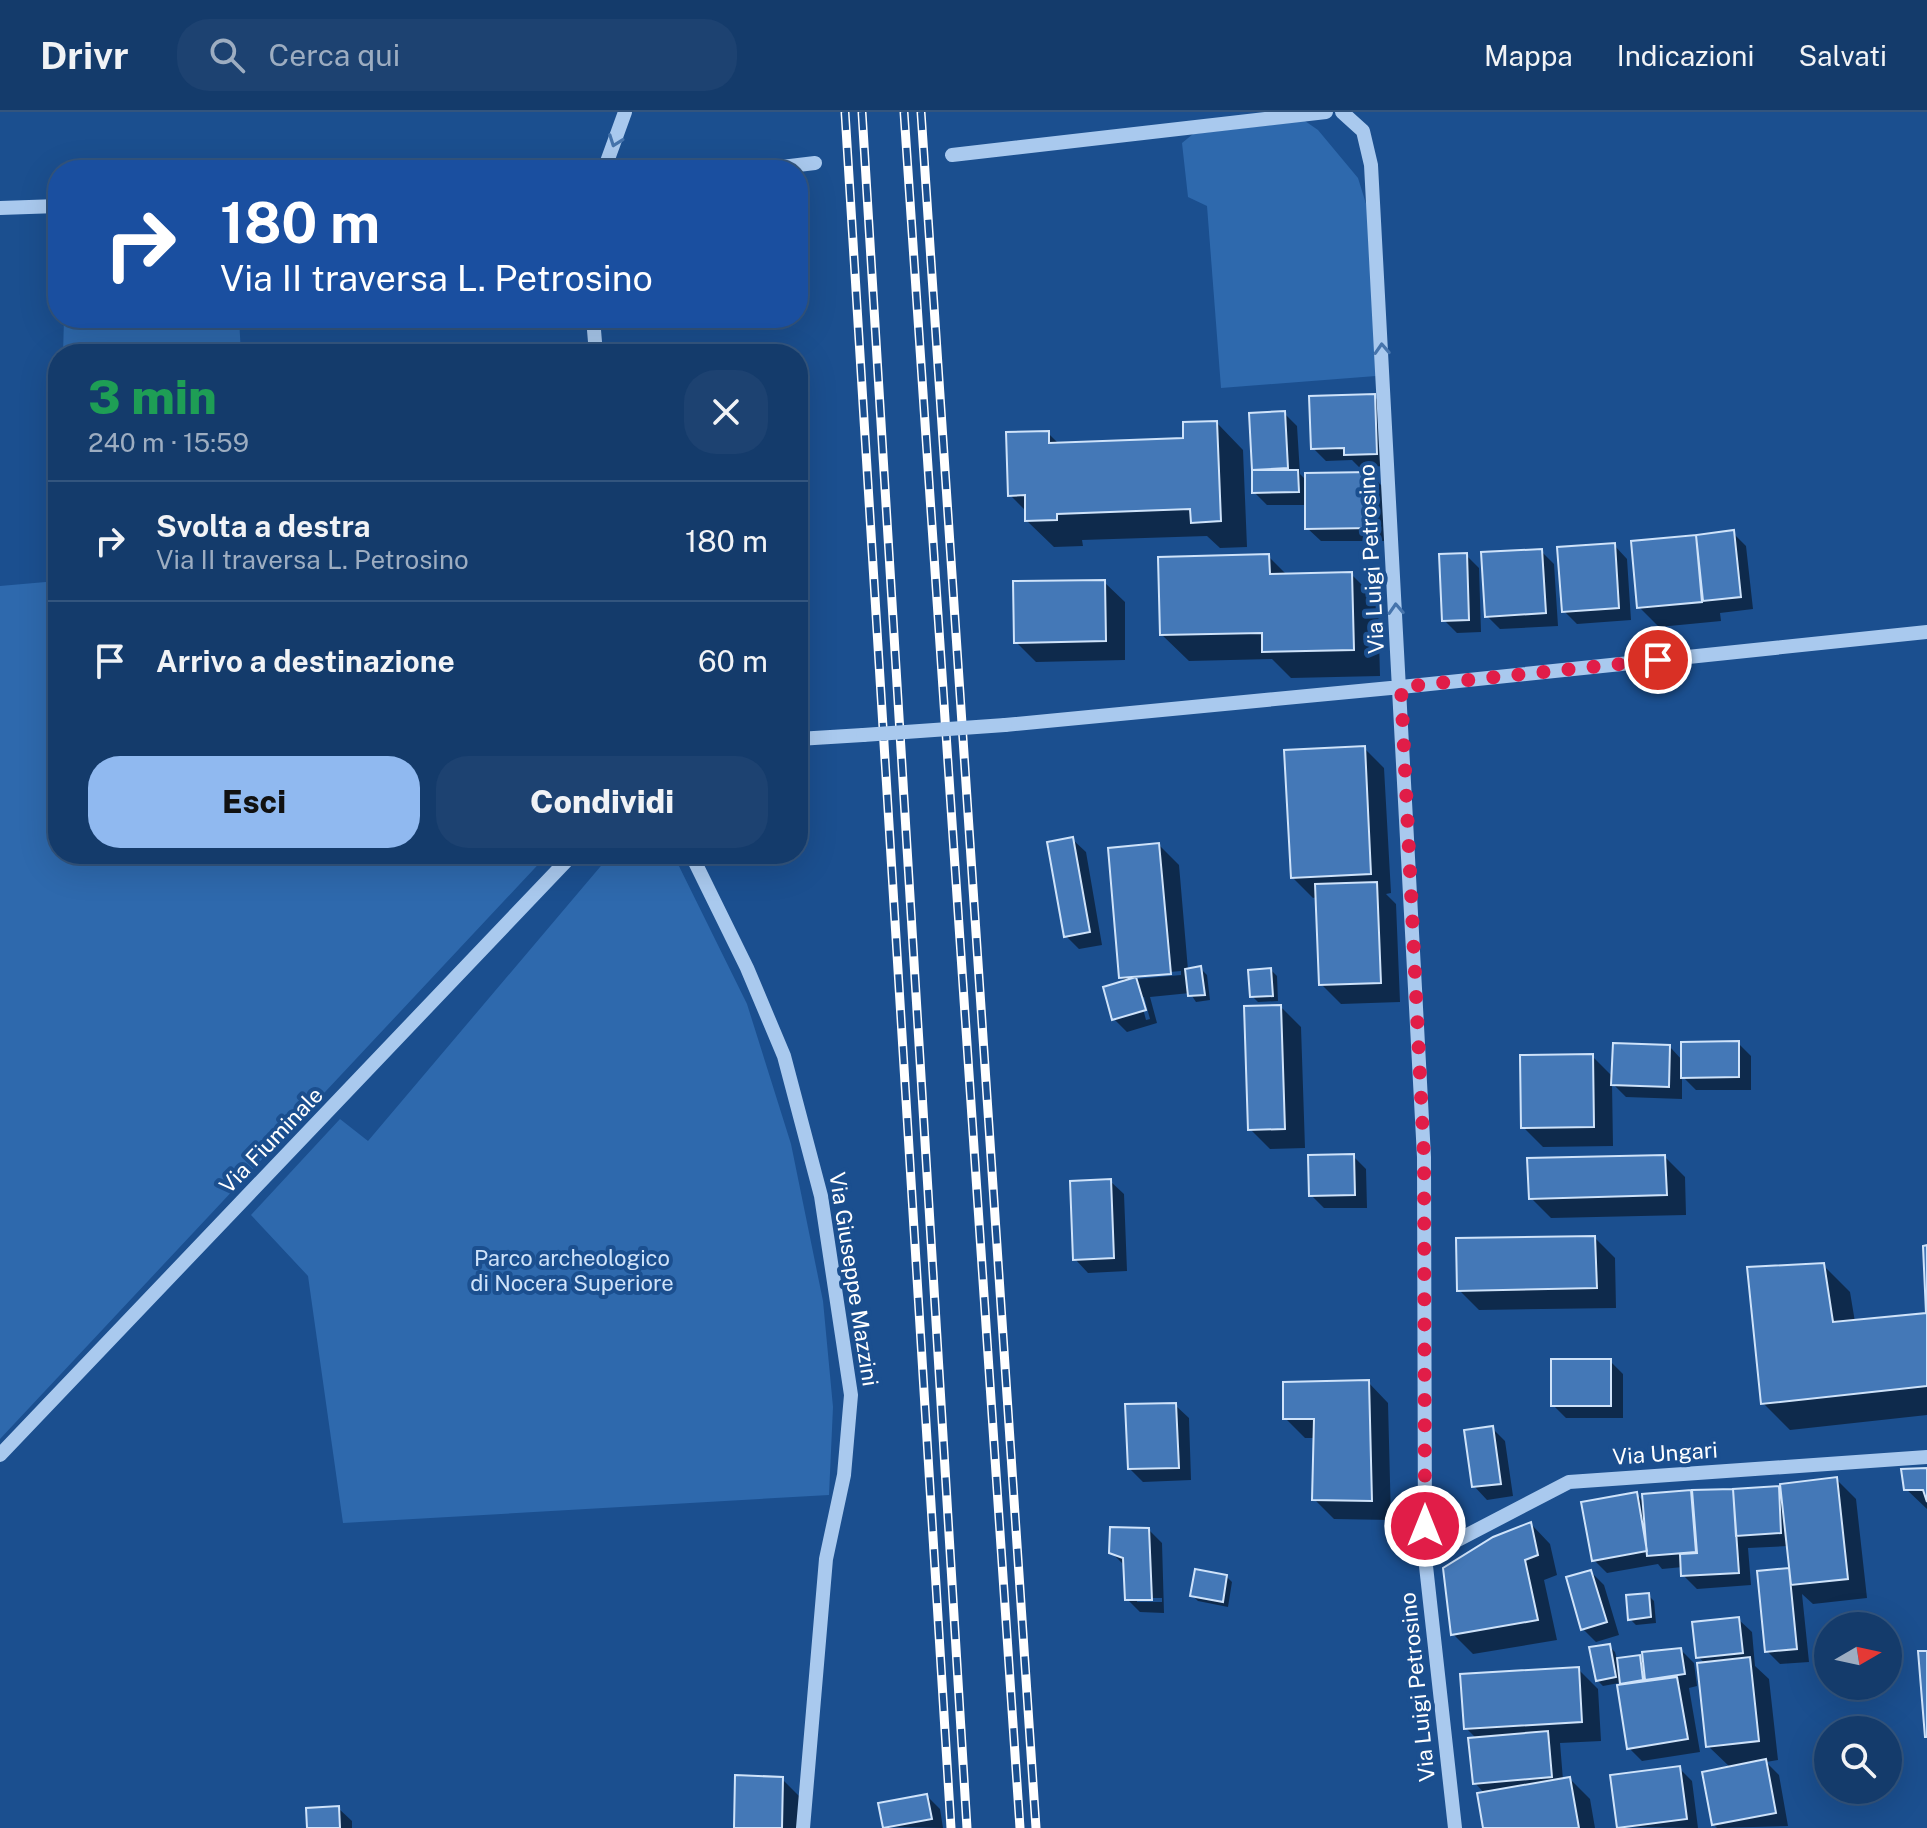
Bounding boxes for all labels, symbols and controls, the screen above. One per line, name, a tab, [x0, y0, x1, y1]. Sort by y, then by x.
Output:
search box	[177, 19, 737, 91]
text: Drivr	[40, 33, 129, 78]
icon: search	[205, 33, 249, 77]
text: Cerca qui	[269, 37, 400, 73]
text: Mappa	[1484, 39, 1573, 72]
text: Indicazioni	[1617, 39, 1754, 72]
text: Salvati	[1798, 39, 1887, 72]
one-way arrow	[609, 134, 625, 148]
text: 180 m	[220, 190, 380, 256]
icon: right	[88, 192, 192, 296]
text: Via II traversa L. Petrosino	[220, 257, 653, 299]
one-way arrow	[1374, 342, 1391, 355]
text: 3 min	[88, 368, 217, 425]
button: close	[684, 370, 768, 454]
text: 240 m · 15:59	[88, 427, 249, 458]
street label: Via Luigi Petrosino	[1353, 463, 1389, 655]
text: Svolta a destra	[156, 508, 371, 544]
icon: right	[88, 519, 132, 563]
text: 180 m	[685, 523, 768, 559]
text: Via II traversa L. Petrosino	[156, 544, 469, 575]
one-way arrow	[1388, 602, 1405, 615]
pin	[1624, 626, 1692, 694]
icon: arrive	[1636, 638, 1680, 682]
icon: arrive	[88, 639, 132, 683]
text: Arrivo a destinazione	[156, 643, 455, 679]
text: 60 m	[698, 643, 768, 679]
button: Esci	[88, 756, 420, 848]
button: Condividi	[436, 756, 768, 848]
street label: Via Fiuminale	[214, 1082, 328, 1198]
street label: Via Giuseppe Mazzini	[824, 1170, 884, 1388]
park label: Parco archeologico di Nocera Superiore	[470, 1245, 674, 1296]
street label: Via Ungari	[1612, 1436, 1718, 1470]
position arrow	[1383, 1484, 1467, 1568]
street label: Via Luigi Petrosino	[1394, 1591, 1440, 1783]
north arrow	[1814, 1612, 1902, 1700]
map controls	[1814, 1612, 1902, 1804]
button: search	[1814, 1716, 1902, 1804]

